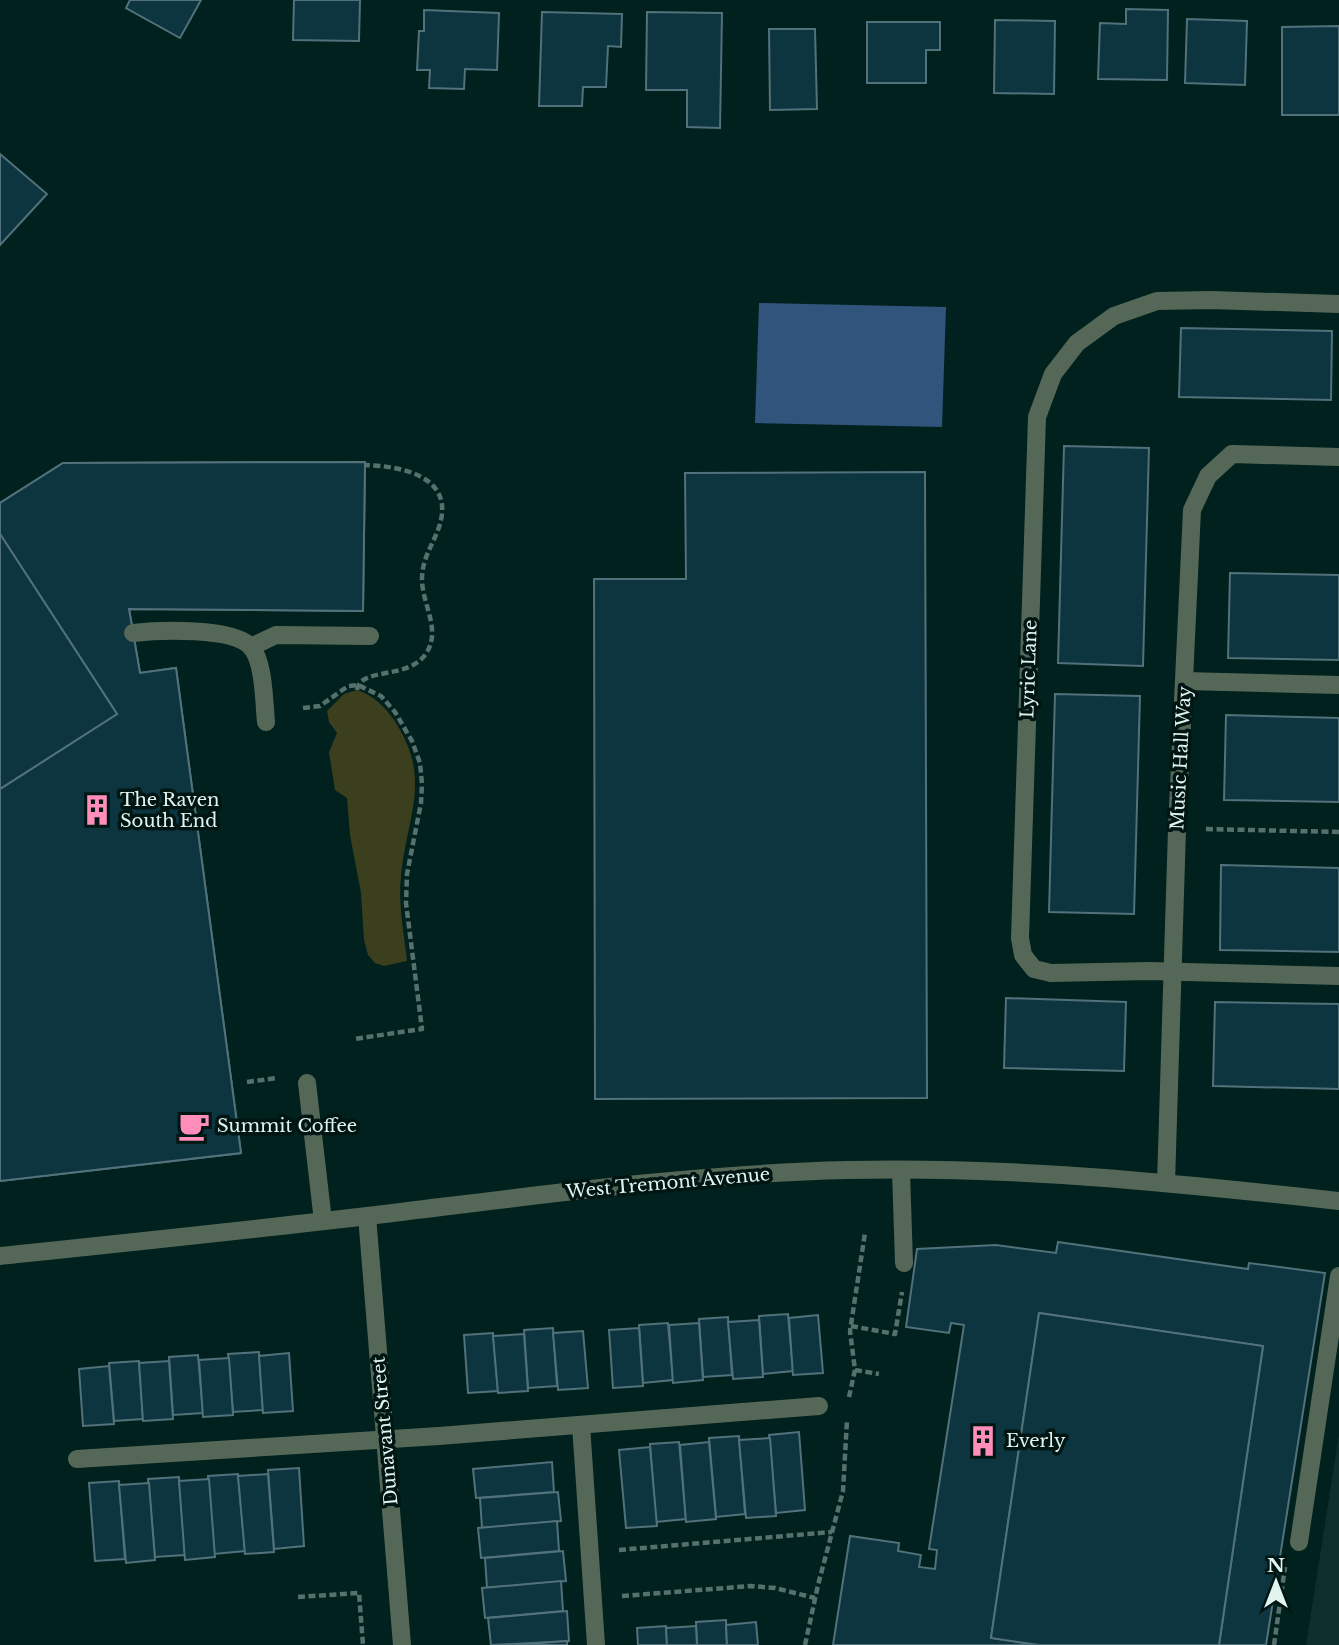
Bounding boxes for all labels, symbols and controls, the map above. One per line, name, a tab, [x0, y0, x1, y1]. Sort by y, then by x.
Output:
street label: Lyric Lane	[1016, 619, 1042, 719]
street label: Music Hall Way	[1166, 685, 1196, 830]
place label: The Raven South End	[120, 789, 219, 832]
building icon: The Raven South End	[80, 793, 114, 827]
cafe icon: Summit Coffee	[177, 1109, 211, 1143]
place label: Summit Coffee	[217, 1115, 357, 1137]
street label: West Tremont Avenue	[564, 1163, 771, 1203]
street label: Dunavant Street	[368, 1355, 402, 1506]
building icon: Everly	[966, 1424, 1000, 1458]
place label: Everly	[1006, 1430, 1066, 1452]
north arrow	[1241, 1547, 1311, 1617]
text: N	[1267, 1554, 1285, 1577]

